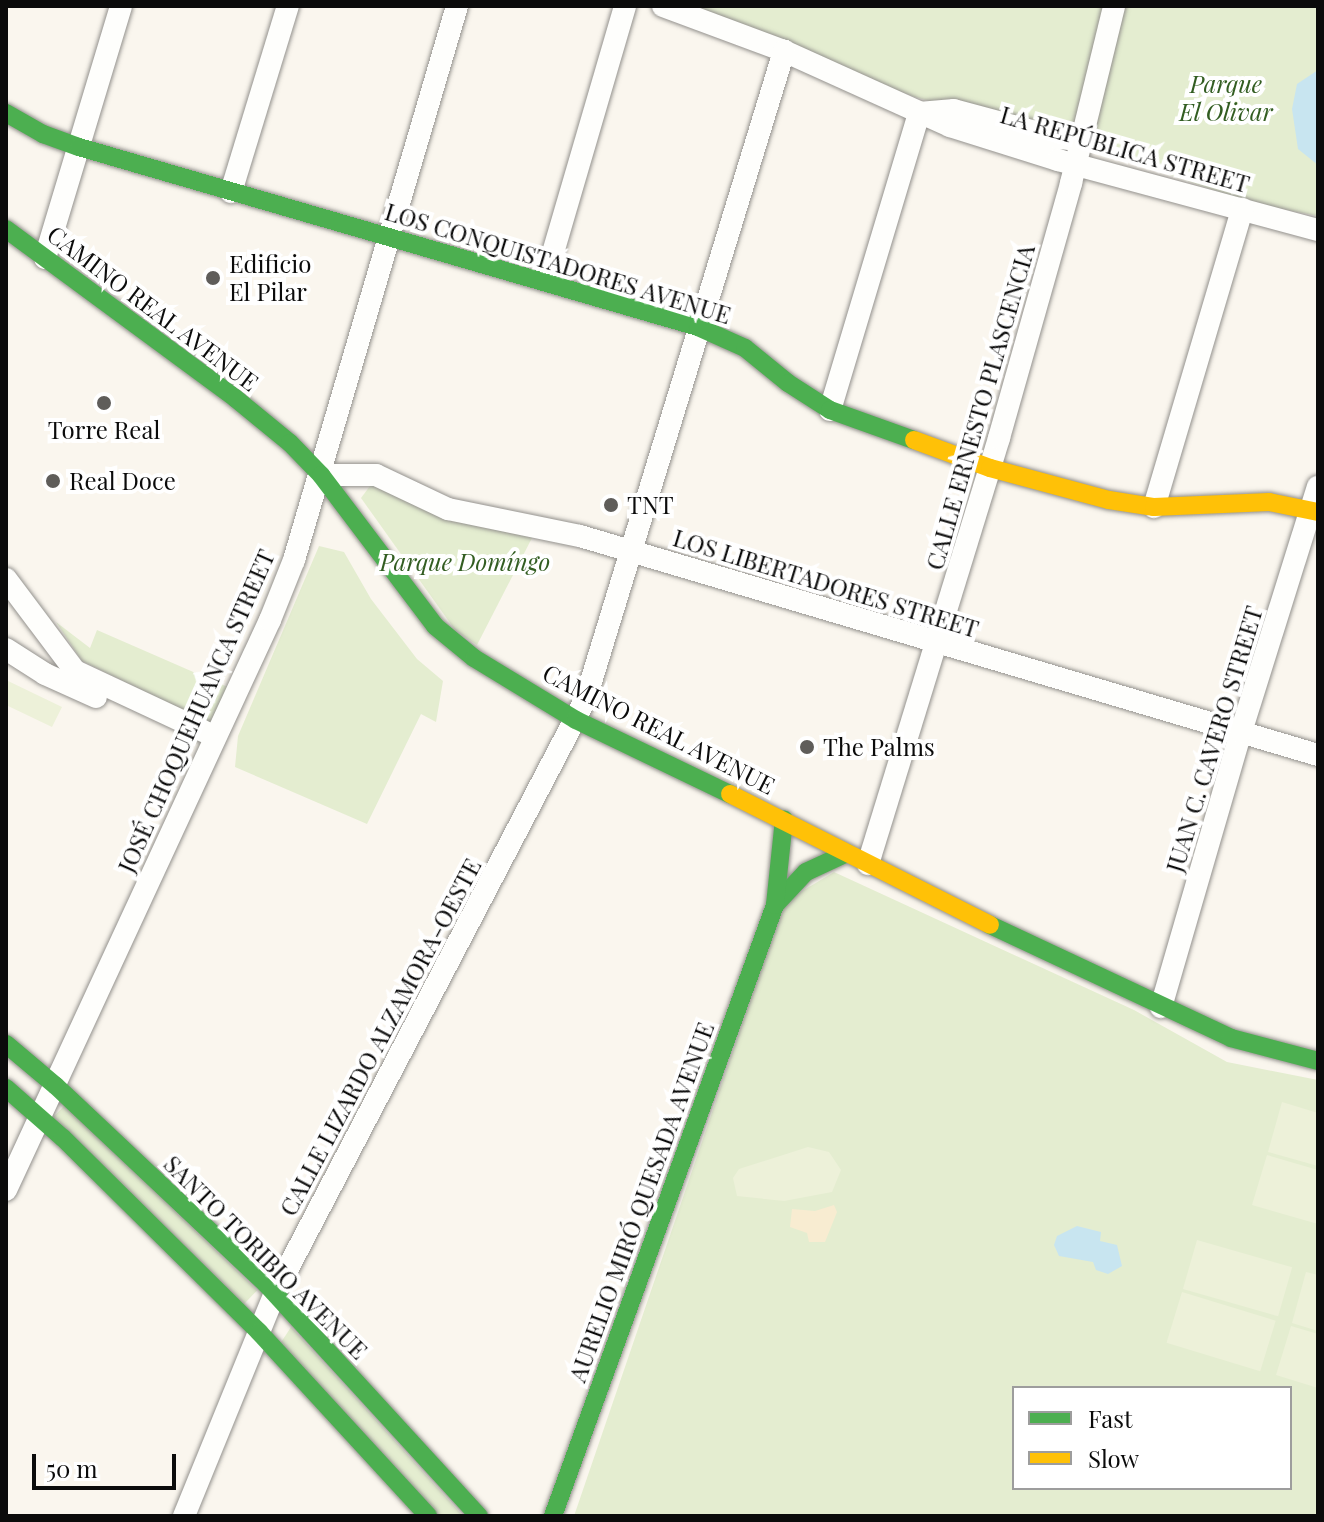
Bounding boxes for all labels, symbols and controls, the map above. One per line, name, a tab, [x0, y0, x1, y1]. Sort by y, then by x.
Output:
park label: Parque El Olivar	[1179, 70, 1273, 126]
street label: LA REPÚBLICA STREET	[997, 100, 1253, 198]
street label: LOS CONQUISTADORES AVENUE	[381, 196, 735, 330]
street label: CAMINO REAL AVENUE	[42, 219, 264, 397]
street label: CALLE ERNESTO PLASCENCIA	[920, 241, 1040, 573]
place label: Edificio El Pilar	[229, 250, 311, 306]
marker: Edificio El Pilar	[204, 269, 222, 287]
marker: Torre Real	[95, 394, 113, 412]
place label: Torre Real	[48, 416, 160, 444]
place label: Real Doce	[69, 467, 176, 495]
marker: Real Doce	[44, 472, 62, 490]
place label: TNT	[627, 491, 674, 519]
marker: TNT	[602, 496, 620, 514]
street label: LOS LIBERTADORES STREET	[670, 523, 982, 643]
street label: JOSÉ CHOQUEHUANCA STREET	[112, 545, 280, 877]
park label: Parque Domíngo	[380, 548, 550, 576]
street label: JUAN C. CAVERO STREET	[1160, 603, 1268, 875]
street label: CAMINO REAL AVENUE	[538, 658, 780, 800]
place label: The Palms	[823, 733, 935, 761]
marker: The Palms	[798, 738, 816, 756]
street label: CALLE LIZARDO ALZAMORA-OESTE	[273, 853, 487, 1221]
street label: AURELIO MIRÓ QUESADA AVENUE	[562, 1018, 720, 1386]
street label: SANTO TORIBIO AVENUE	[158, 1149, 374, 1365]
legend	[1012, 1386, 1292, 1490]
text: Fast	[1088, 1402, 1133, 1434]
scale bar	[36, 1438, 180, 1488]
text: Slow	[1088, 1442, 1139, 1474]
text: 50 m	[46, 1452, 98, 1484]

